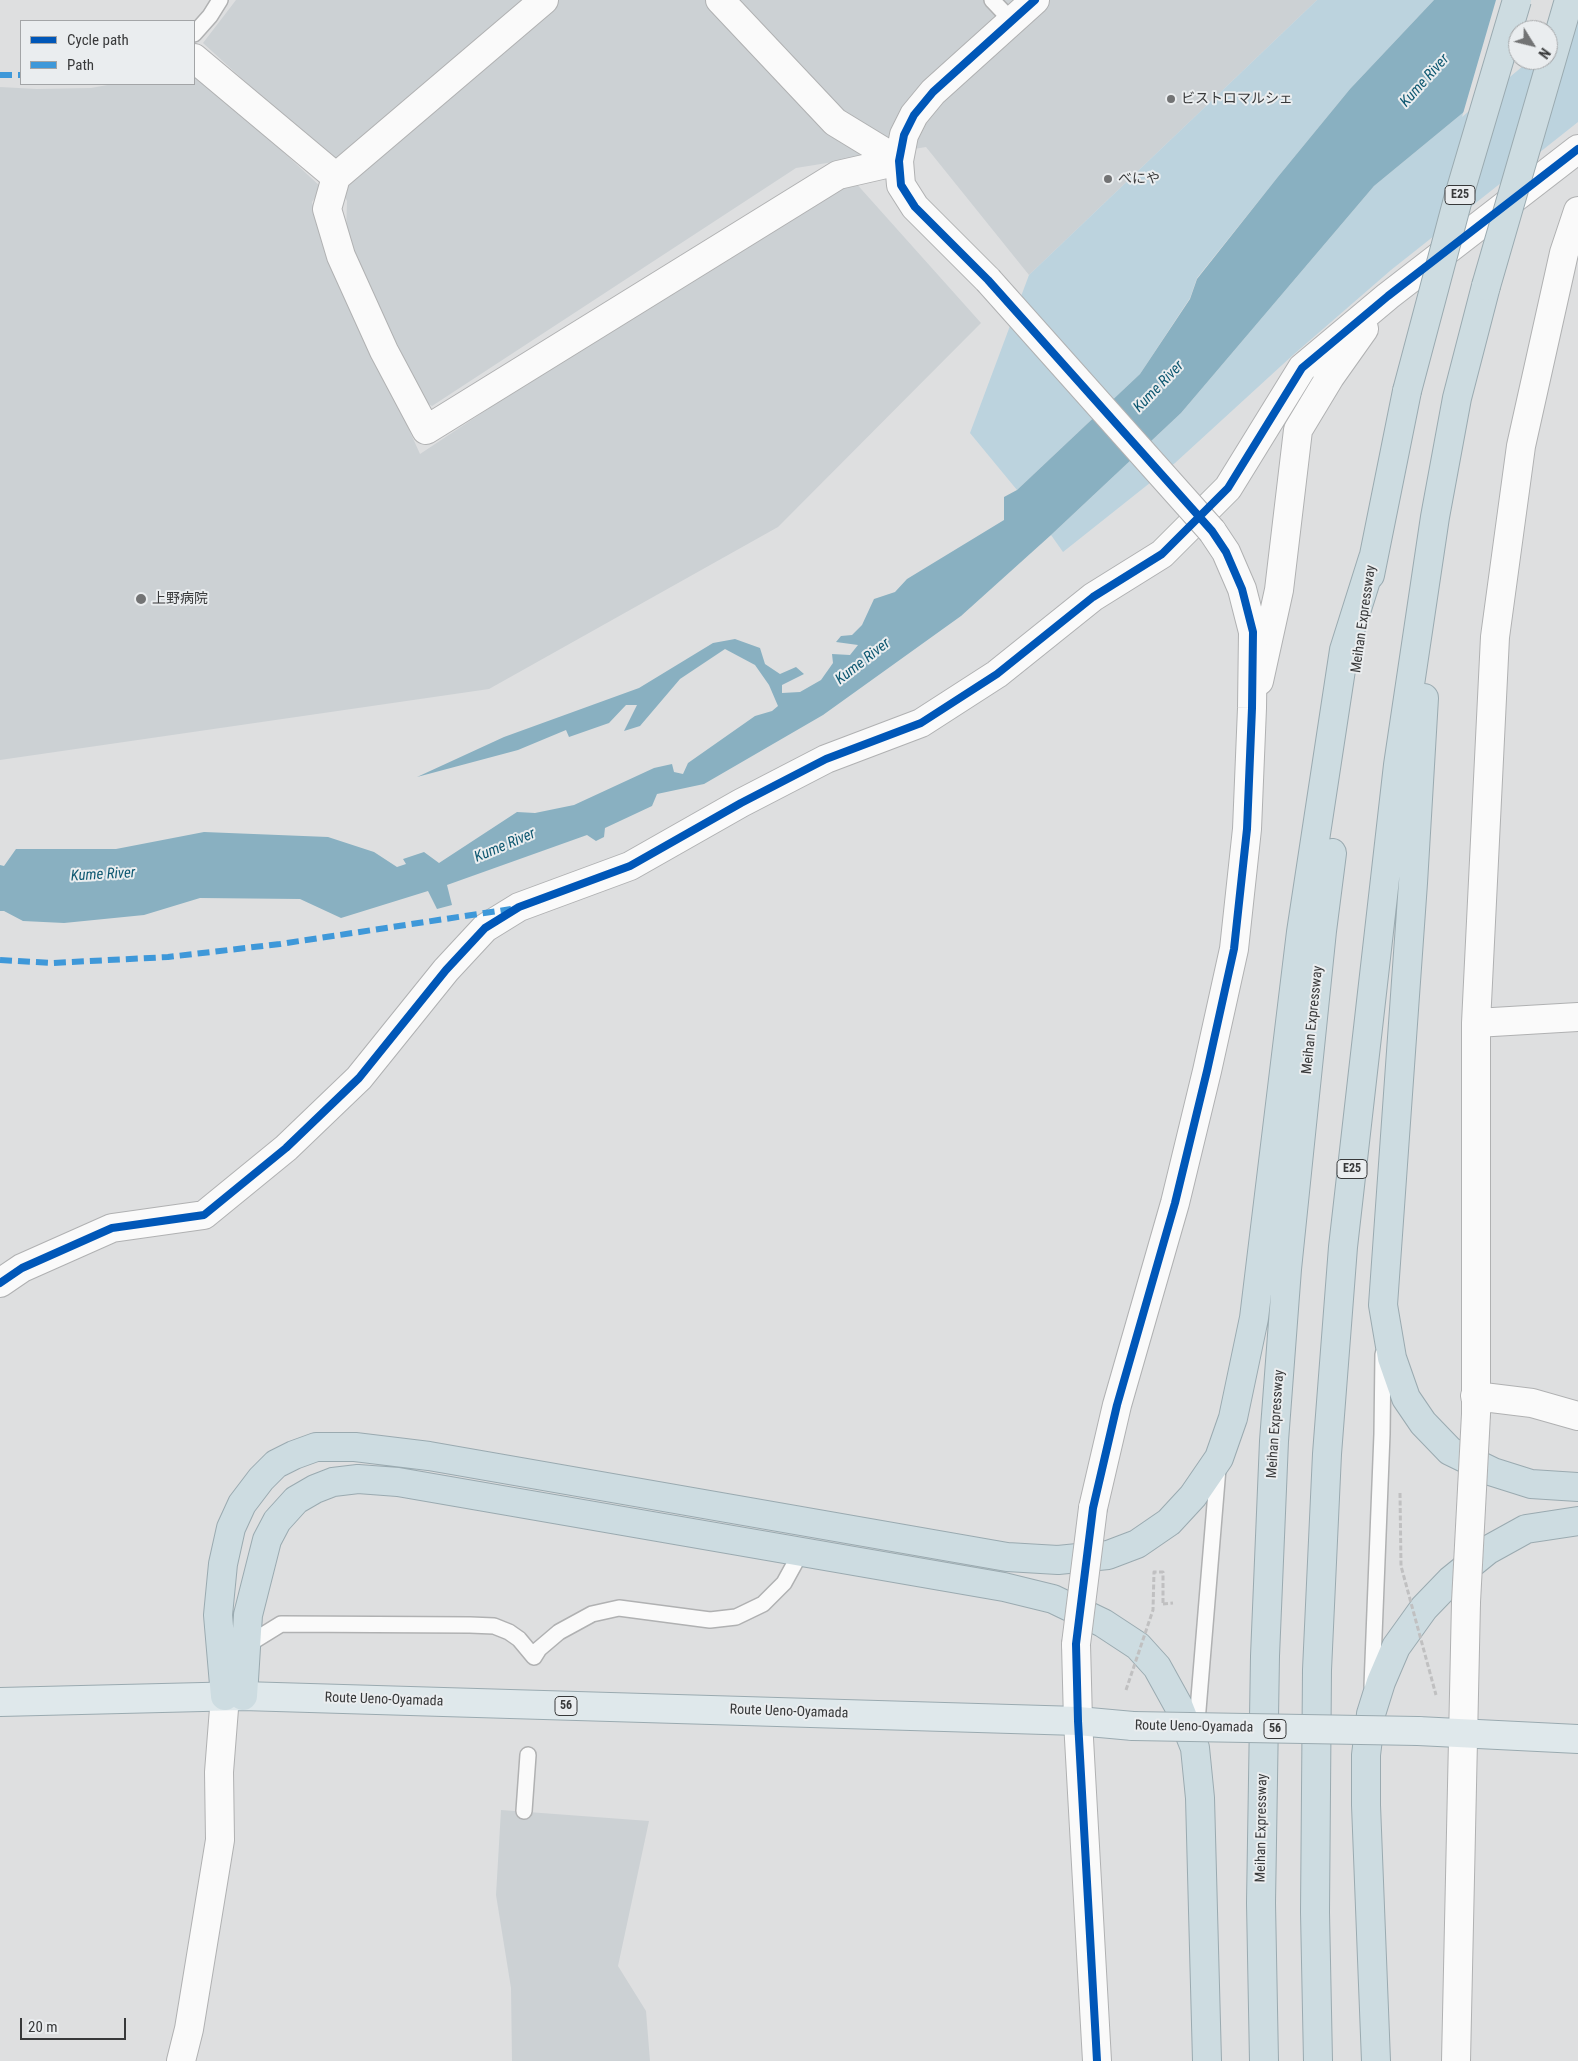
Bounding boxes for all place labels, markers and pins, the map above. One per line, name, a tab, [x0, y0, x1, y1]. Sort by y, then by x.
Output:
place label: ビストロマルシェ	[1181, 91, 1293, 107]
marker: ビストロマルシェ	[1165, 93, 1177, 105]
place label: べにや	[1118, 171, 1160, 187]
marker: べにや	[1102, 173, 1114, 185]
place label: 上野病院	[152, 591, 208, 607]
marker: 上野病院	[134, 592, 148, 606]

